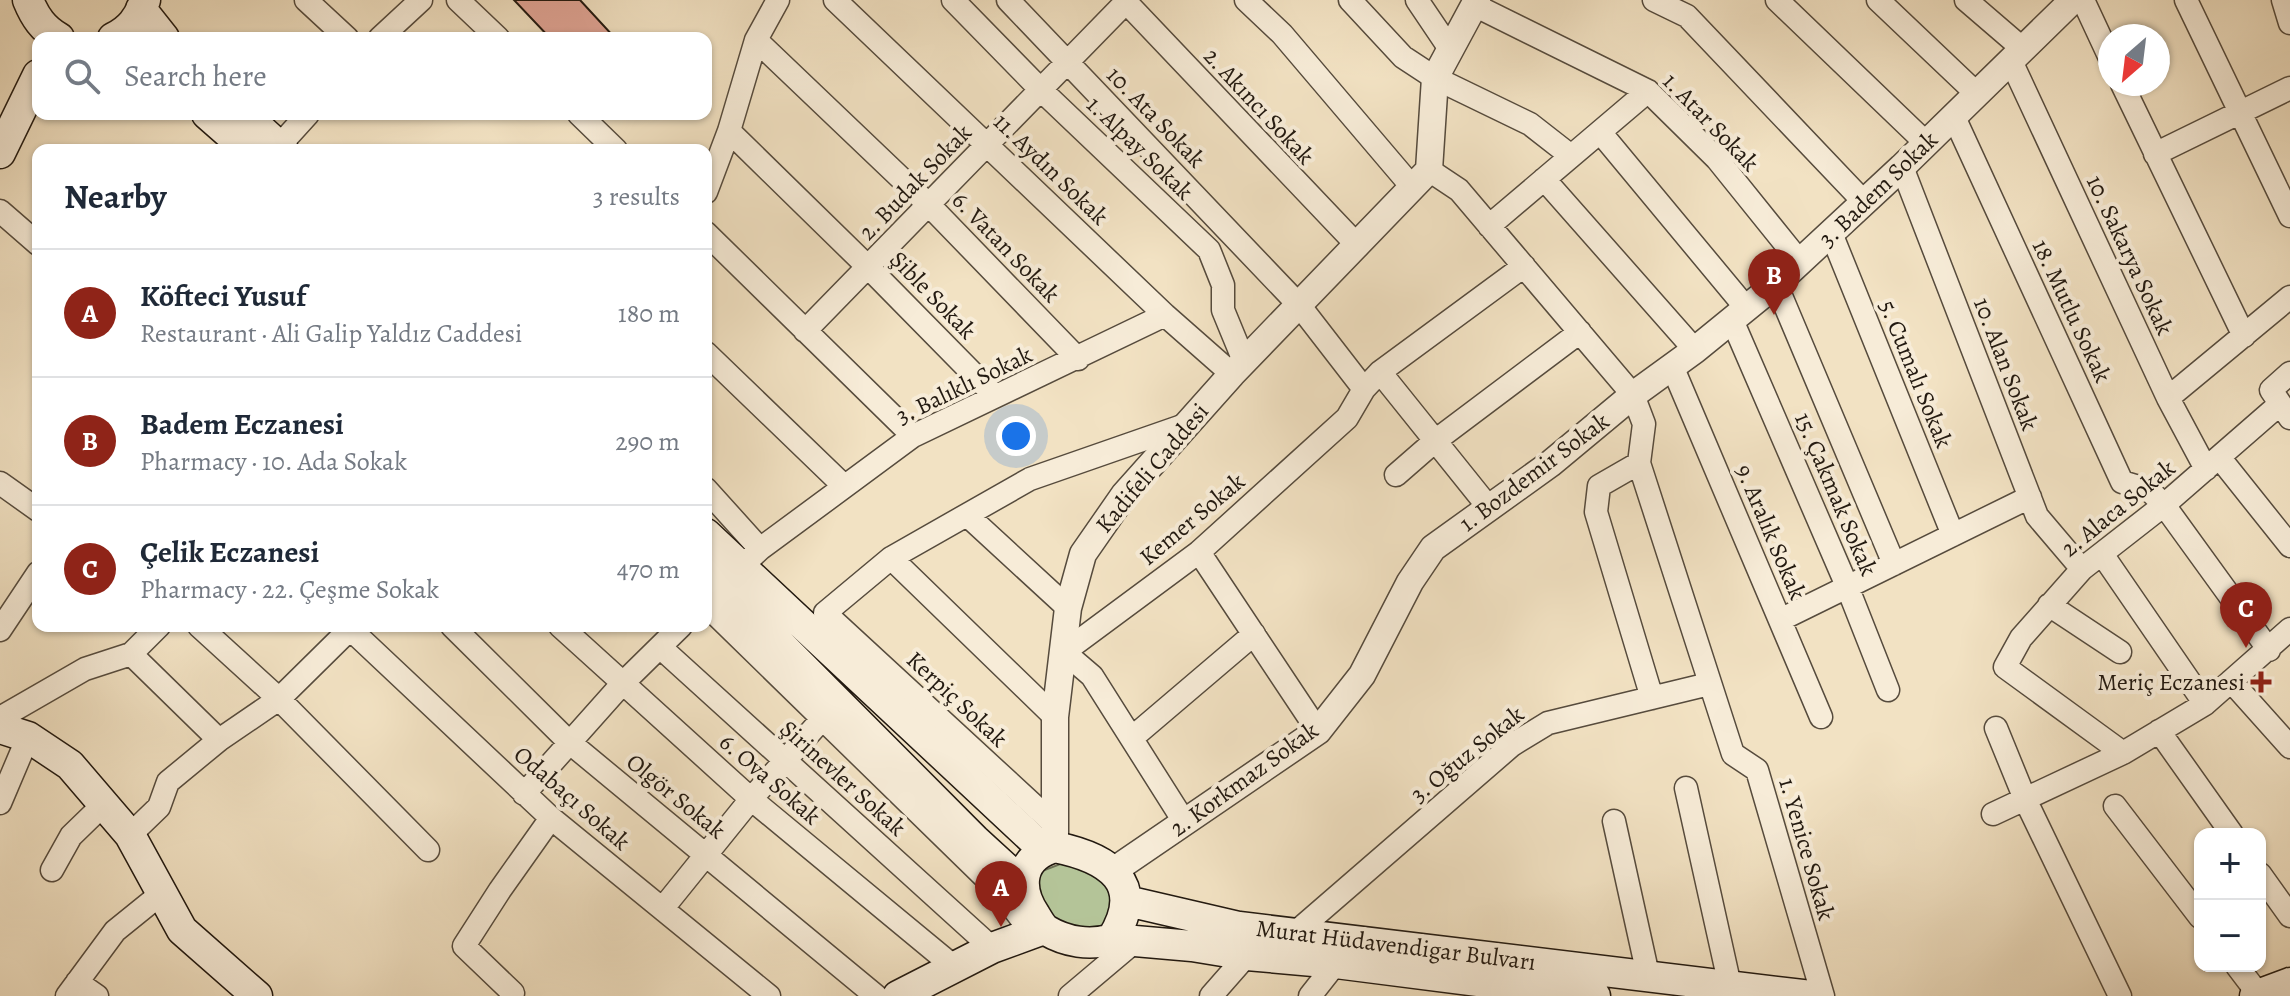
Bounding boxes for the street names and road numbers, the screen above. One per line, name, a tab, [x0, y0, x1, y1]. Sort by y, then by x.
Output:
street label: 2. Akıncı Sokak	[1197, 41, 1321, 171]
street label: 10. Ata Sokak	[1100, 59, 1212, 175]
street label: 1. Atar Sokak	[1656, 66, 1766, 178]
street label: 1. Alpay Sokak	[1080, 89, 1200, 207]
street label: 11. Aydın Sokak	[987, 106, 1115, 232]
street label: 2. Budak Sokak	[851, 117, 979, 247]
street label: 3. Badem Sokak	[1811, 124, 1945, 254]
street label: 10. Sakarya Sokak	[2079, 170, 2181, 340]
street label: 6. Vatan Sokak	[945, 185, 1067, 309]
street label: 18. Mutlu Sokak	[2025, 234, 2119, 388]
street label: Şible Sokak	[883, 244, 983, 346]
street label: 10. Alan Sokak	[1966, 293, 2046, 435]
street label: 5. Cumalı Sokak	[1872, 295, 1960, 453]
street label: 3. Balıklı Sokak	[891, 338, 1037, 432]
street label: Kadifeli Caddesi	[1088, 396, 1216, 540]
street label: 1. Bozdemir Sokak	[1453, 405, 1616, 539]
street label: 15. Çakmak Sokak	[1787, 407, 1885, 581]
street label: 2. Alaca Sokak	[2054, 452, 2182, 564]
street label: 9. Aralık Sokak	[1728, 459, 1814, 605]
street label: Kemer Sokak	[1132, 465, 1252, 573]
street label: Kerpiç Sokak	[899, 644, 1015, 754]
street label: 3. Oğuz Sokak	[1403, 698, 1531, 810]
street label: Şirinevler Sokak	[773, 713, 913, 843]
street label: 2. Korkmaz Sokak	[1163, 714, 1325, 844]
street label: 6. Ova Sokak	[713, 726, 828, 832]
street label: Odabaçı Sokak	[507, 739, 637, 858]
street label: Olgör Sokak	[620, 746, 732, 846]
street label: 1. Yenice Sokak	[1771, 774, 1843, 924]
street label: Murat Hüdavendigar Bulvarı	[1254, 912, 1538, 978]

